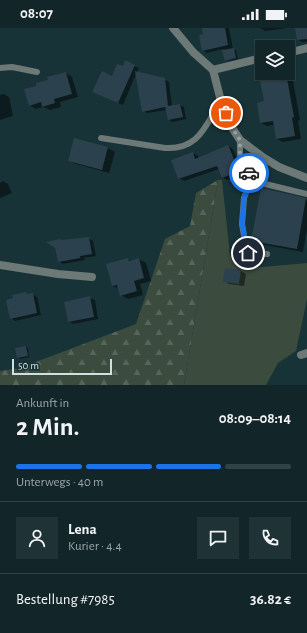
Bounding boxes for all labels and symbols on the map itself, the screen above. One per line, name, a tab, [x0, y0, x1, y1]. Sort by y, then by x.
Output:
pin	[209, 96, 243, 130]
courier	[229, 153, 269, 193]
pin	[231, 236, 265, 270]
scale bar	[12, 357, 112, 376]

